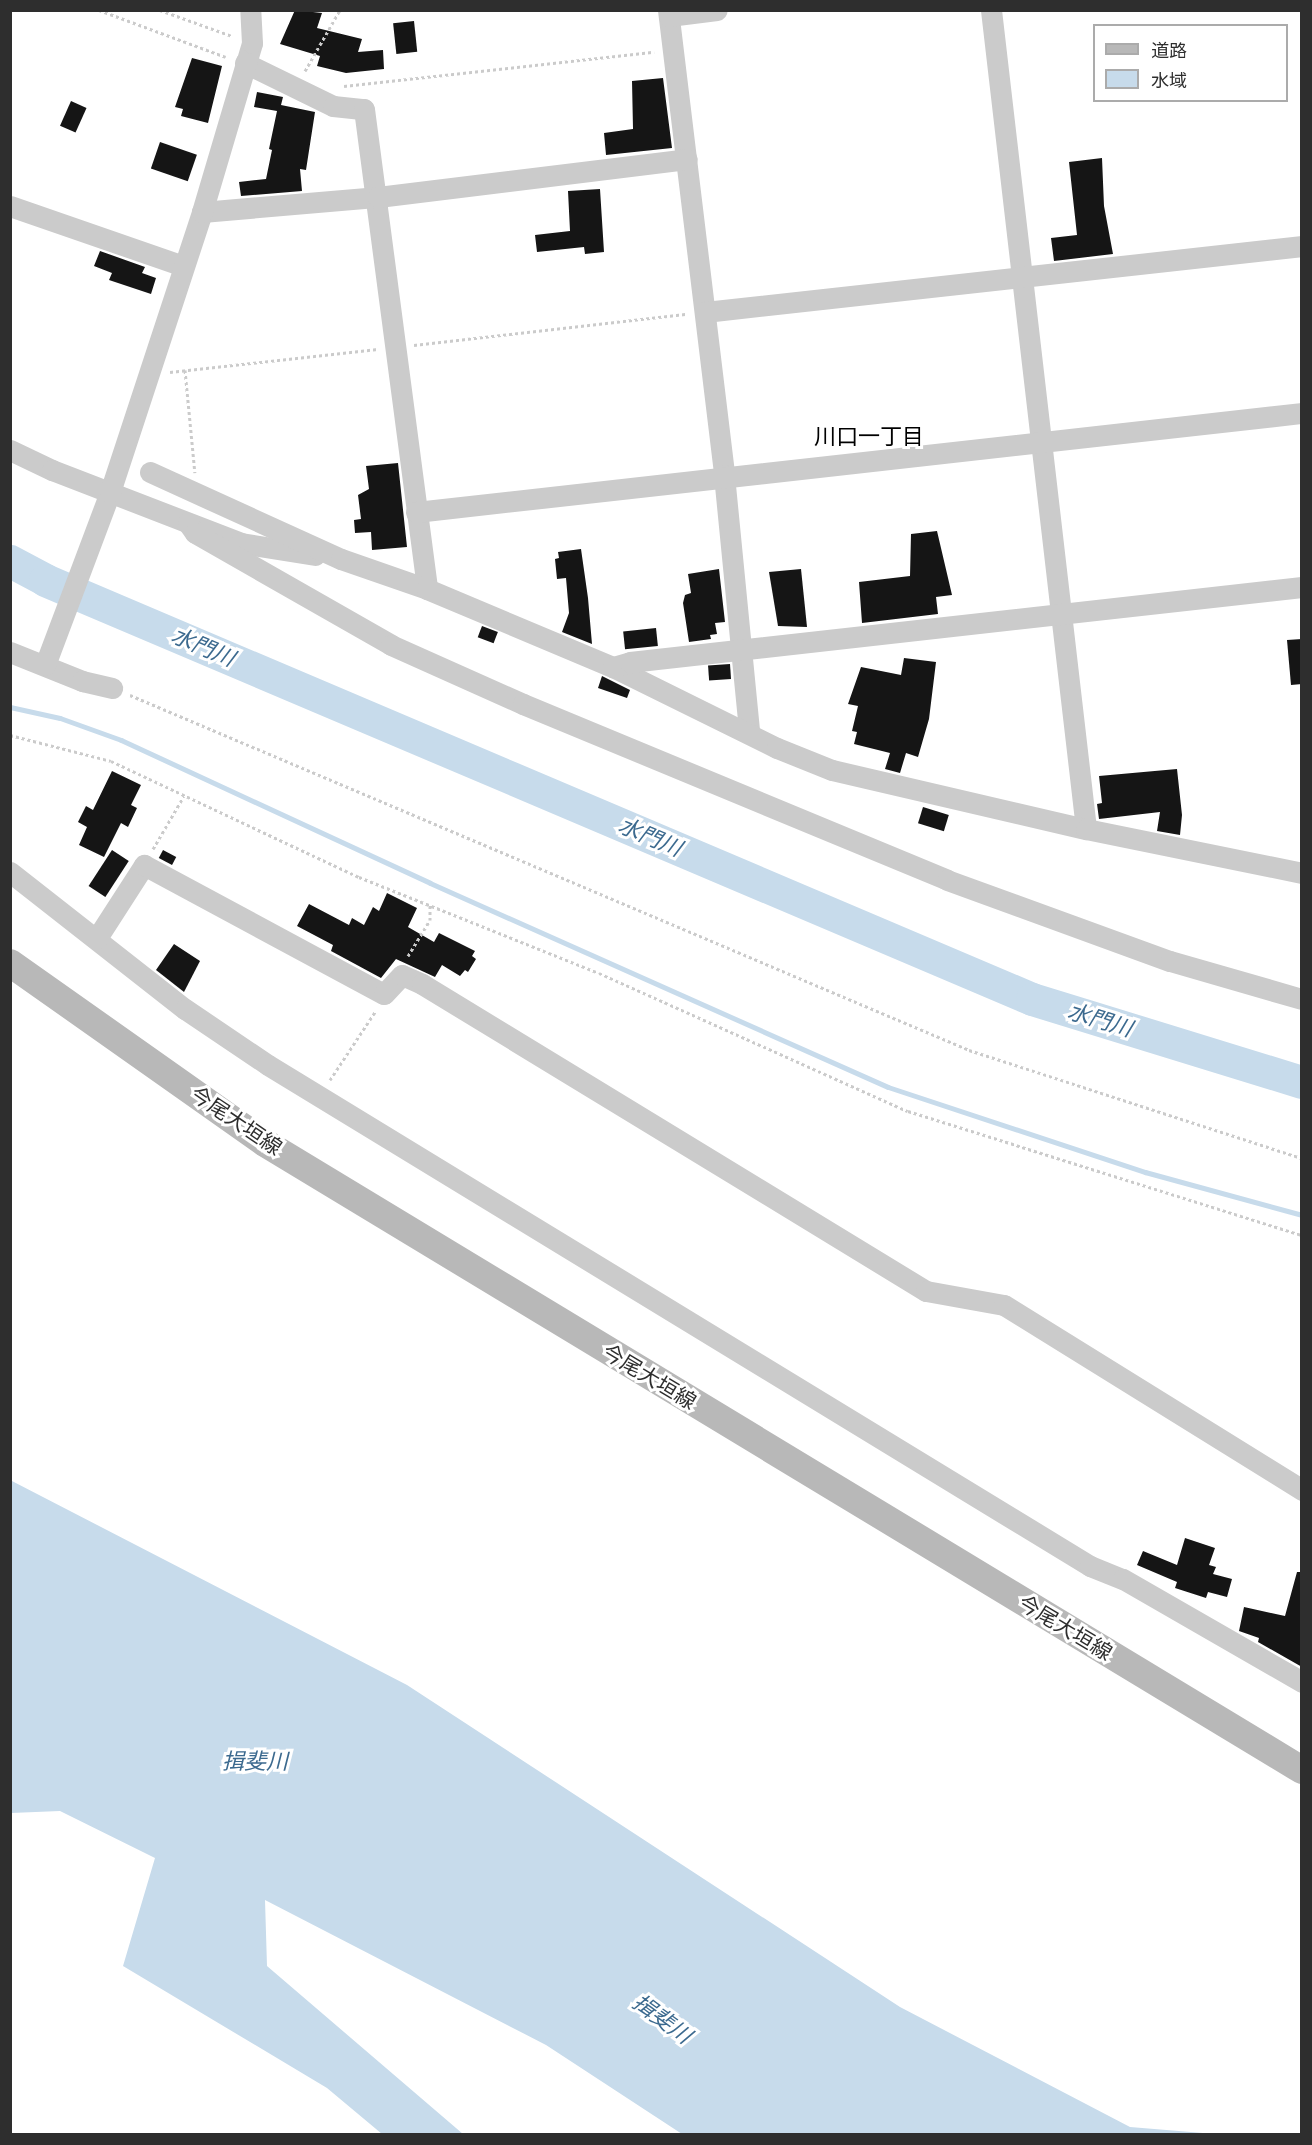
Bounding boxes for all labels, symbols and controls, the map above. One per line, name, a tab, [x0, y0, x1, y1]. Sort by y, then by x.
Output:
legend	[1093, 24, 1288, 102]
text: 道路	[1151, 40, 1187, 62]
text: 水域	[1151, 70, 1187, 92]
district label: 川口一丁目	[814, 424, 924, 450]
water label: 水門川	[167, 622, 239, 672]
water label: 水門川	[614, 812, 686, 862]
water label: 水門川	[1065, 998, 1135, 1042]
street label: 今尾大垣線	[185, 1081, 287, 1161]
street label: 今尾大垣線	[598, 1339, 700, 1415]
street label: 今尾大垣線	[1014, 1590, 1116, 1666]
water label: 揖斐川	[222, 1749, 288, 1775]
water label: 揖斐川	[628, 1989, 696, 2049]

